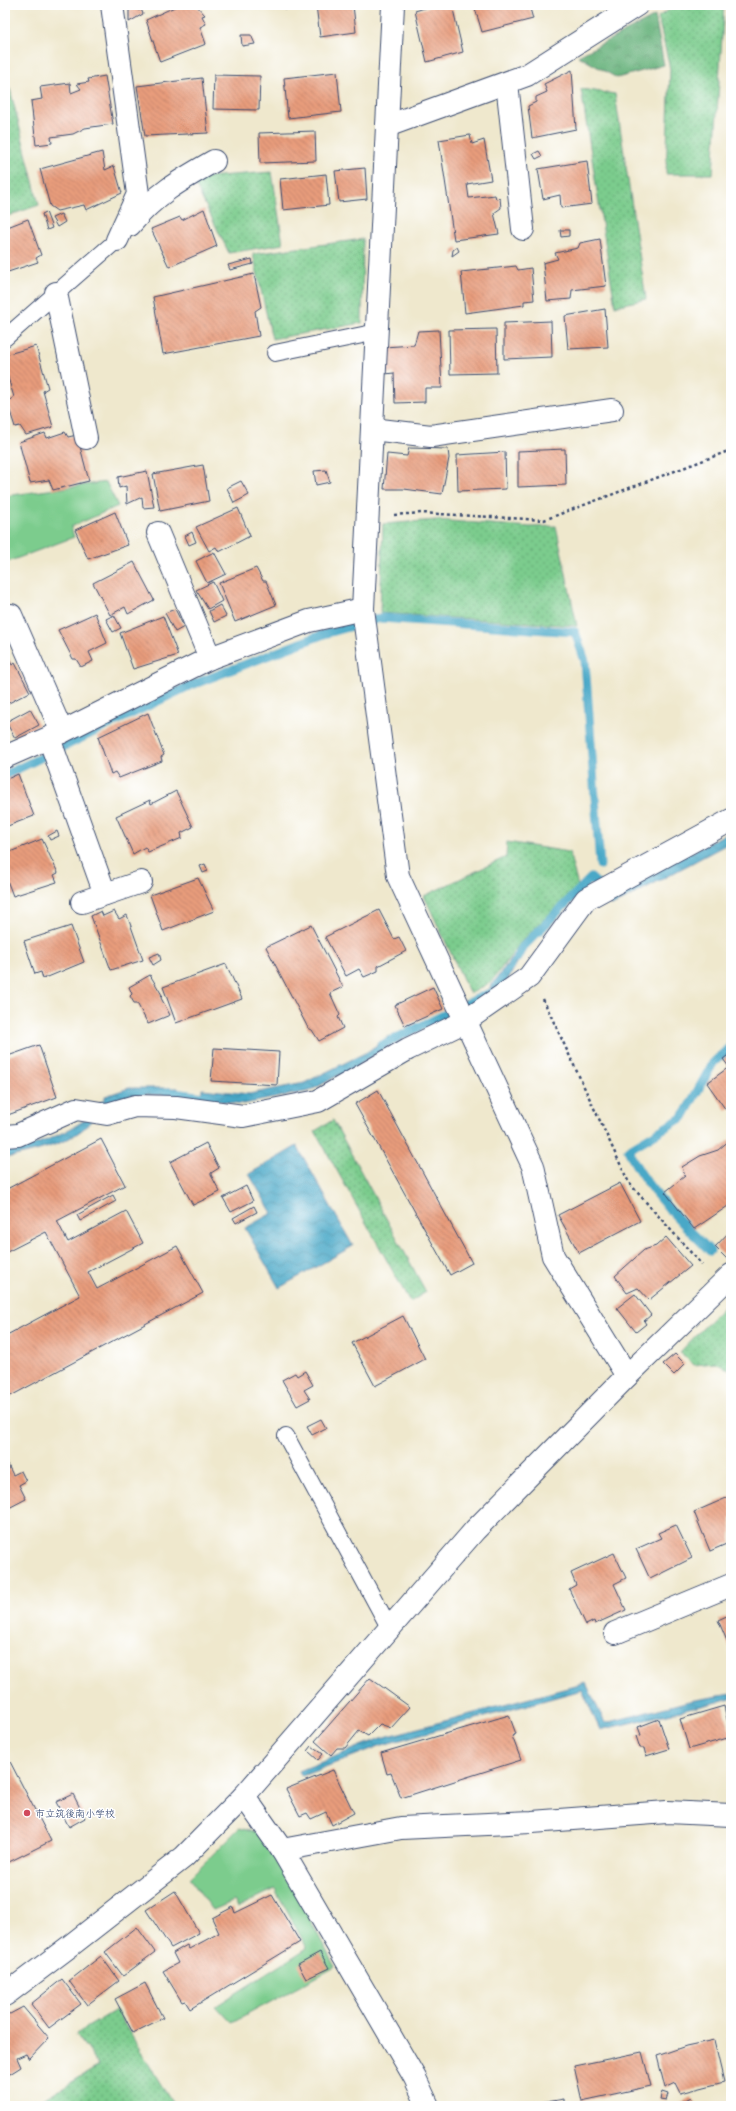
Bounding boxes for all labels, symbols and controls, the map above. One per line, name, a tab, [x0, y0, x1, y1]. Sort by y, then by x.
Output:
place label: 市立筑後南小学校	[35, 1806, 115, 1822]
marker: 市立筑後南小学校	[22, 1808, 32, 1818]

